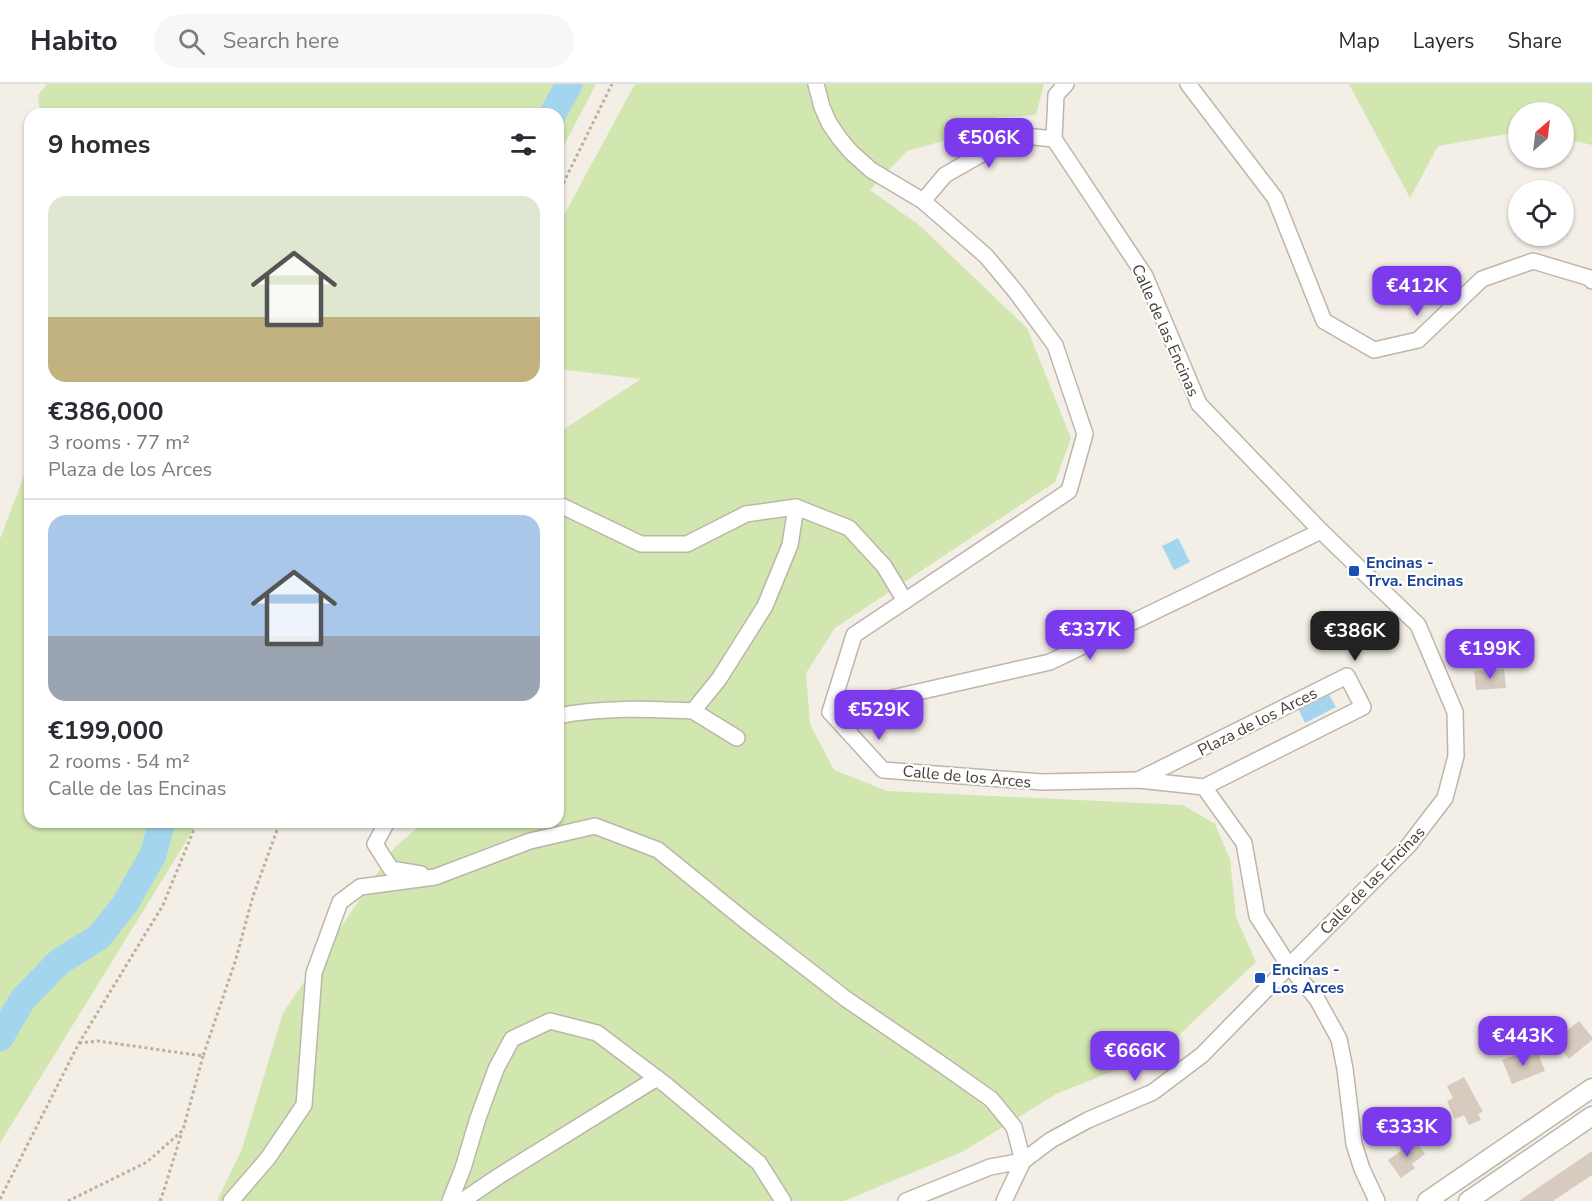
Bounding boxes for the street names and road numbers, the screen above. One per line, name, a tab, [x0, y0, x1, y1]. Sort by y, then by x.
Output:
street label: Calle de las Encinas	[1126, 261, 1204, 400]
street label: Plaza de los Arces	[1194, 682, 1321, 762]
street label: Calle de los Arces	[902, 760, 1032, 794]
street label: Calle de las Encinas	[1315, 822, 1430, 940]

